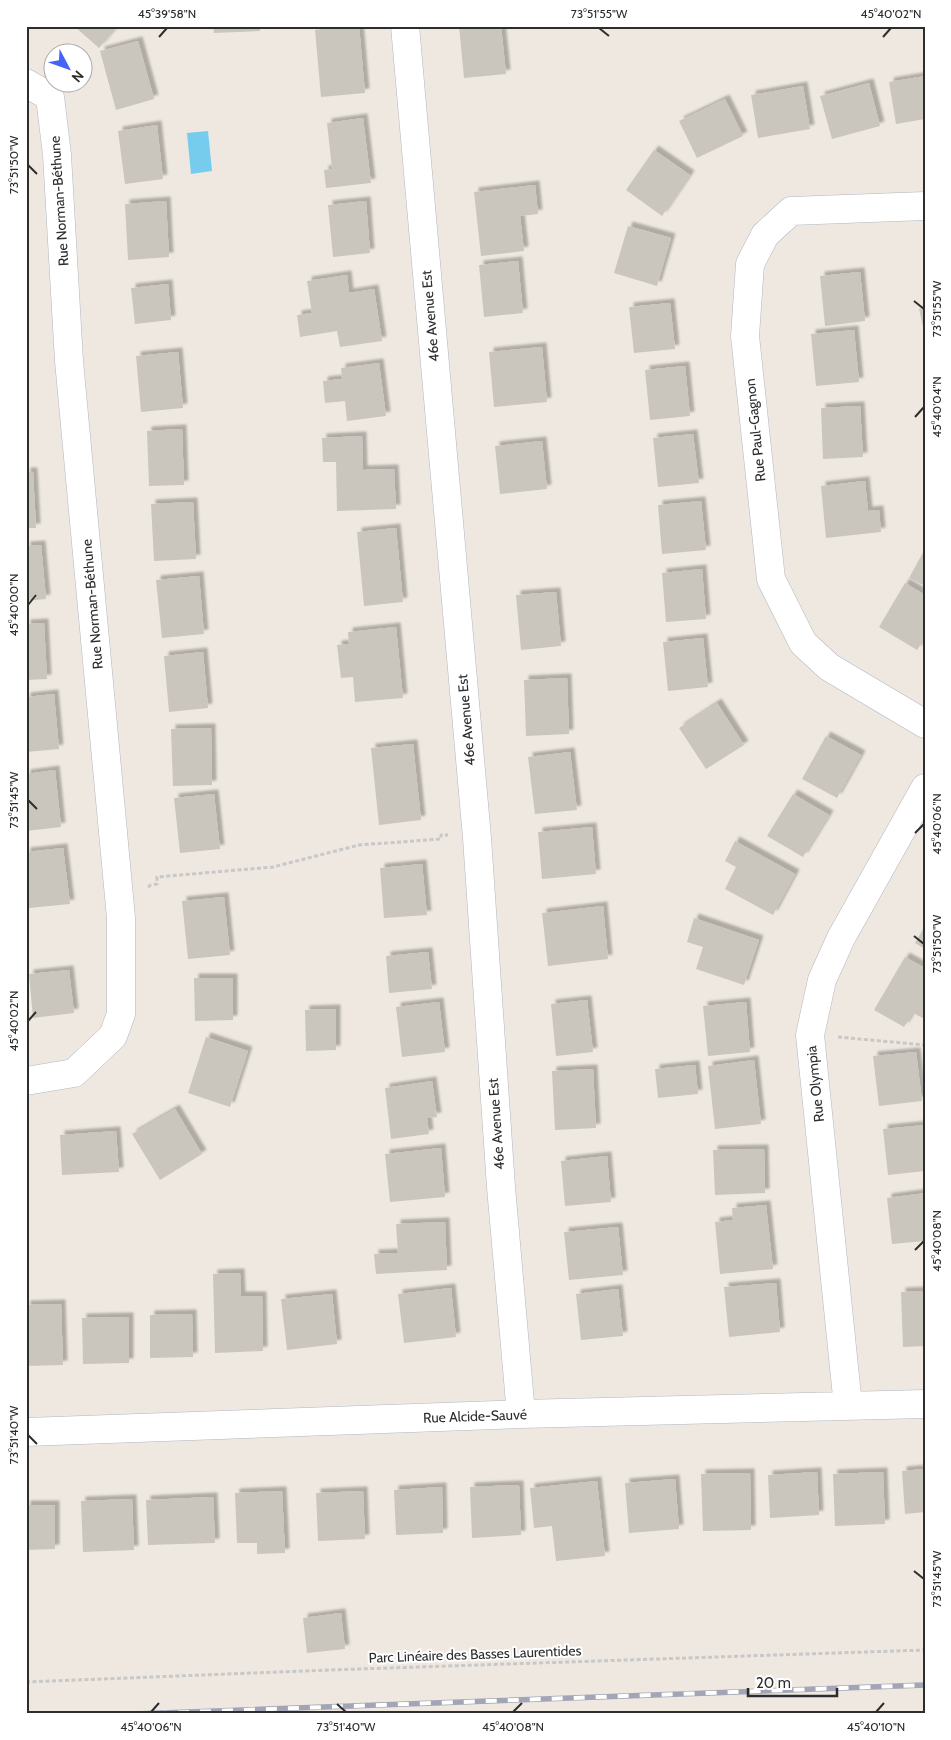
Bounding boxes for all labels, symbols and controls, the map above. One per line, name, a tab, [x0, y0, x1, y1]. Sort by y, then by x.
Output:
text: 45°39'58"N	[138, 6, 196, 21]
text: 73°51'55"W	[571, 6, 628, 21]
text: 45°40'02"N	[861, 6, 921, 21]
north arrow	[42, 42, 92, 92]
text: N	[68, 67, 88, 86]
text: 73°51'50"W	[6, 135, 21, 194]
street label: Rue Norman-Béthune	[45, 135, 73, 267]
street label: 46e Avenue Est	[417, 269, 443, 363]
text: 73°51'55"W	[929, 280, 944, 337]
text: 45°40'04"N	[929, 376, 944, 438]
street label: Rue Paul-Gagnon	[741, 377, 769, 482]
street label: Rue Norman-Béthune	[77, 538, 107, 670]
text: 45°40'00"N	[6, 573, 21, 637]
street label: 46e Avenue Est	[453, 673, 479, 767]
text: 73°51'45"W	[6, 771, 21, 828]
text: 45°40'06"N	[929, 793, 944, 855]
text: 73°51'50"W	[929, 914, 944, 973]
text: 45°40'02"N	[6, 991, 21, 1051]
street label: Rue Olympia	[802, 1045, 828, 1123]
street label: 46e Avenue Est	[484, 1077, 508, 1171]
text: 45°40'08"N	[929, 1210, 944, 1272]
text: 73°51'40"W	[6, 1405, 21, 1464]
street label: Rue Alcide-Sauvé	[423, 1405, 527, 1427]
text: 73°51'45"W	[929, 1550, 944, 1607]
street label: Parc Linéaire des Basses Laurentides	[368, 1641, 582, 1667]
scale bar	[748, 1665, 837, 1697]
text: 20 m	[756, 1674, 791, 1692]
text: 45°40'06"N	[120, 1719, 182, 1734]
text: 73°51'40"W	[317, 1719, 376, 1734]
text: 45°40'08"N	[482, 1719, 544, 1734]
text: 45°40'10"N	[847, 1719, 905, 1734]

